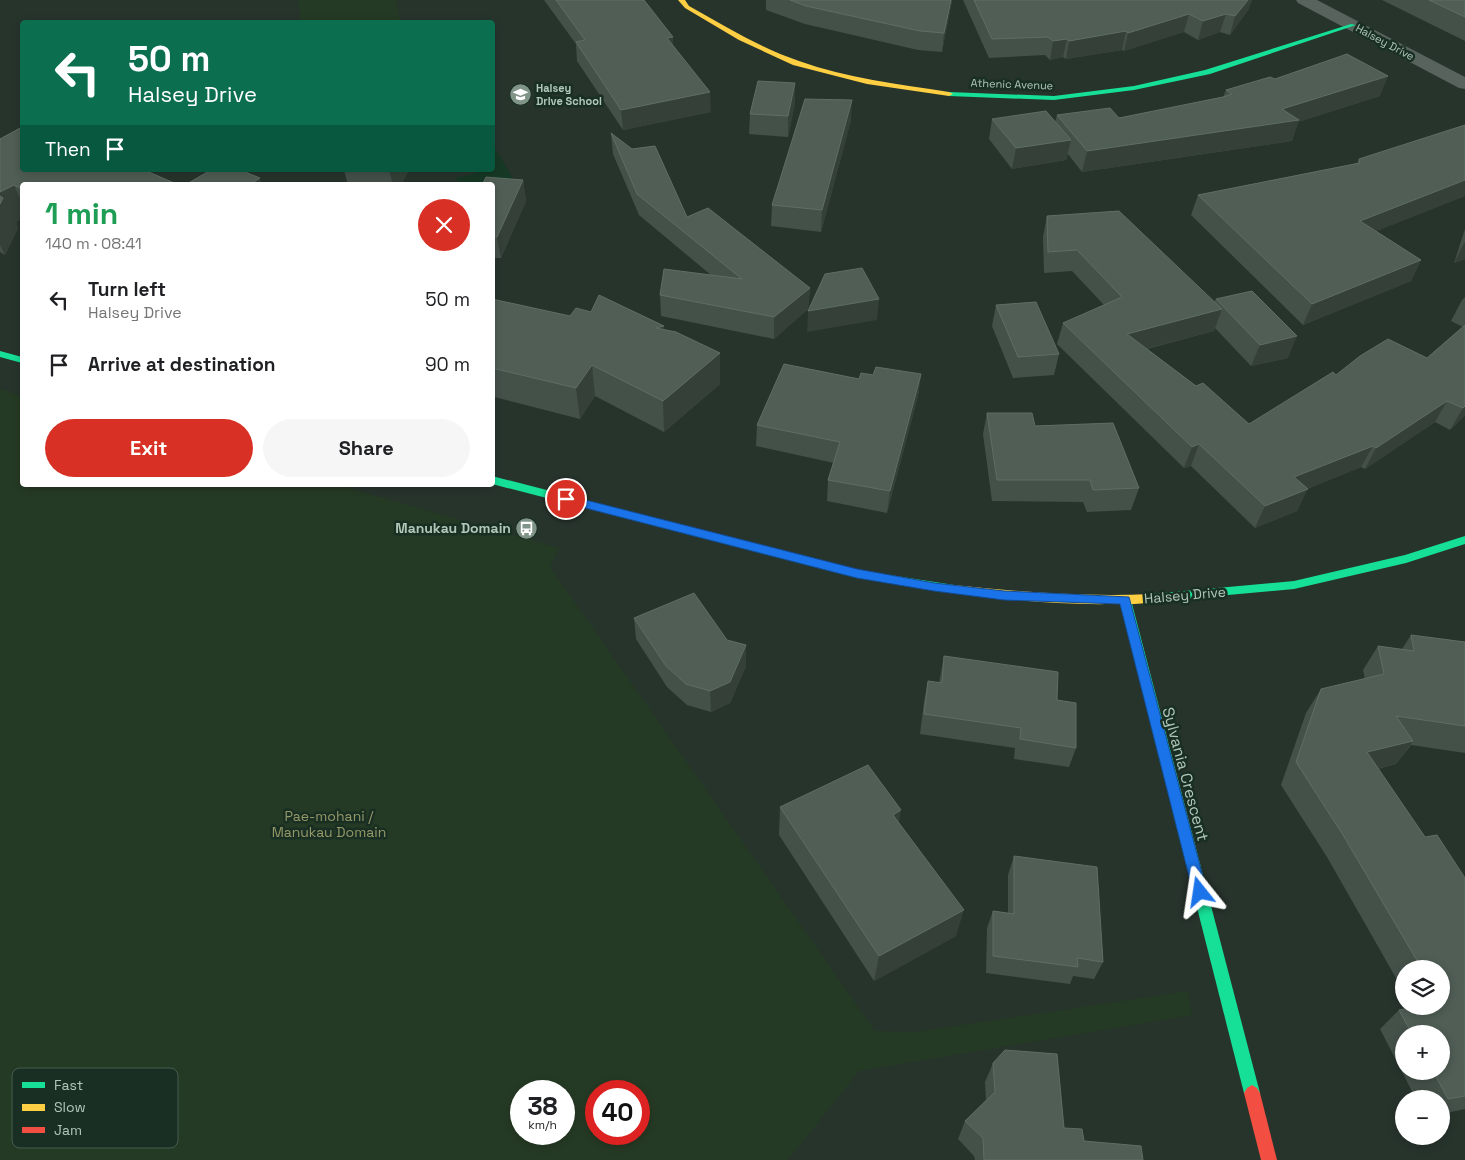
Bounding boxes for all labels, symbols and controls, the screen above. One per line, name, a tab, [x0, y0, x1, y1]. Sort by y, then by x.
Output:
street label: Halsey Drive	[1353, 21, 1417, 63]
text: 50 m	[128, 37, 210, 81]
icon: left	[45, 40, 110, 105]
street label: Athenic Avenue	[970, 76, 1054, 92]
text: Halsey Drive	[128, 80, 257, 108]
place label: Halsey Drive School	[536, 81, 602, 108]
school or university icon: Halsey Drive School	[508, 82, 532, 106]
icon: arrive	[101, 135, 129, 163]
text: Then	[45, 137, 91, 162]
text: 1 min	[45, 194, 118, 233]
button: close	[418, 199, 470, 251]
text: 140 m · 08:41	[45, 233, 142, 254]
text: Turn left	[88, 277, 166, 302]
icon: left	[45, 286, 73, 314]
text: 50 m	[425, 287, 470, 312]
text: Halsey Drive	[88, 302, 182, 323]
icon: arrive	[45, 351, 73, 379]
text: Arrive at destination	[88, 352, 276, 377]
text: 90 m	[425, 352, 470, 377]
button: Exit	[45, 419, 253, 477]
button: Share	[263, 419, 470, 477]
pin	[545, 478, 587, 520]
icon: arrive	[552, 485, 580, 513]
bus stop icon: Manukau Domain	[515, 516, 539, 540]
place label: Manukau Domain	[395, 519, 511, 537]
street label: Halsey Drive	[1143, 582, 1227, 608]
street label: Sylvania Crescent	[1158, 705, 1214, 844]
park label: Pae-mohani / Manukau Domain	[272, 807, 386, 841]
position arrow	[1173, 865, 1225, 917]
map controls	[1395, 960, 1450, 1145]
button: layers	[1395, 960, 1450, 1015]
button: +	[1395, 1025, 1450, 1080]
legend	[12, 1068, 178, 1148]
text: Fast	[54, 1076, 83, 1094]
speed limit sign: 40	[585, 1080, 650, 1145]
text: 38	[527, 1090, 558, 1122]
button: −	[1395, 1090, 1450, 1145]
text: Slow	[54, 1098, 86, 1116]
text: km/h	[528, 1117, 557, 1133]
text: Jam	[54, 1121, 82, 1139]

